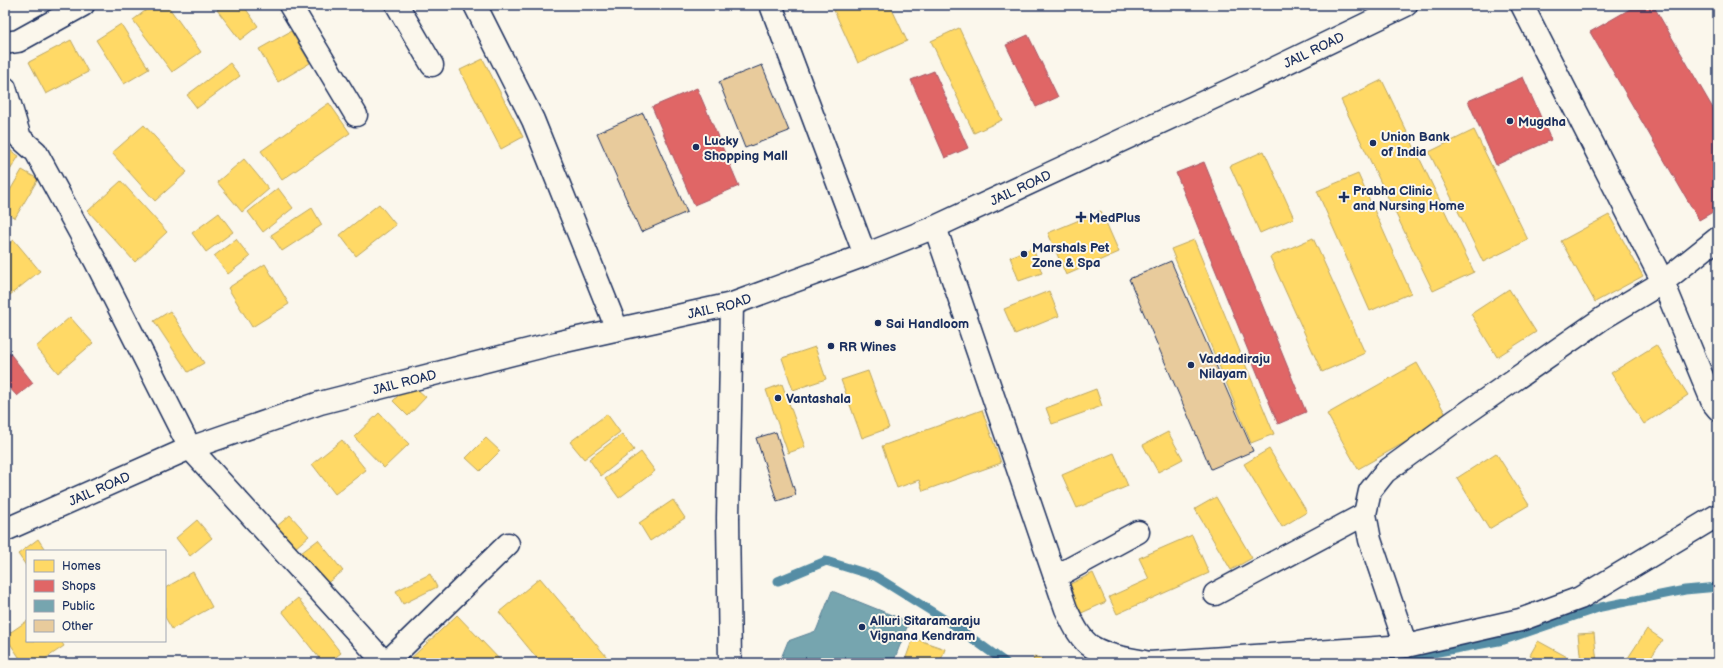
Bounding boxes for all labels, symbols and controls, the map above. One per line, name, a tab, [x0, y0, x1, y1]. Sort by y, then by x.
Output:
street label: JAIL ROAD	[1281, 29, 1347, 72]
place label: Mugdha	[1518, 114, 1566, 130]
marker: Mugdha	[1505, 116, 1515, 126]
place label: Union Bank of India	[1381, 129, 1450, 160]
place label: Lucky Shopping Mall	[704, 133, 788, 164]
marker: Union Bank of India	[1368, 138, 1378, 148]
marker: Lucky Shopping Mall	[691, 142, 701, 152]
street label: JAIL ROAD	[988, 167, 1054, 209]
place label: Prabha Clinic and Nursing Home	[1353, 183, 1465, 214]
marker: Prabha Clinic and Nursing Home	[1338, 191, 1350, 203]
place label: MedPlus	[1089, 210, 1140, 226]
marker: MedPlus	[1076, 212, 1086, 222]
place label: Marshals Pet Zone & Spa	[1032, 240, 1110, 271]
marker: Marshals Pet Zone & Spa	[1019, 249, 1029, 259]
street label: JAIL ROAD	[686, 291, 754, 323]
place label: Sai Handloom	[886, 316, 969, 332]
marker: Sai Handloom	[873, 318, 883, 328]
place label: RR Wines	[839, 339, 896, 355]
marker: RR Wines	[826, 341, 836, 351]
place label: Vaddadiraju Nilayam	[1199, 351, 1270, 382]
marker: Vaddadiraju Nilayam	[1186, 360, 1196, 370]
street label: JAIL ROAD	[371, 367, 438, 398]
place label: Vantashala	[786, 391, 851, 407]
marker: Vantashala	[773, 393, 783, 403]
street label: JAIL ROAD	[66, 469, 133, 510]
legend	[26, 550, 166, 642]
text: Homes	[62, 559, 101, 574]
text: Shops	[62, 579, 96, 594]
text: Public	[62, 599, 95, 614]
place label: Alluri Sitaramaraju Vignana Kendram	[869, 613, 980, 644]
text: Other	[62, 619, 94, 634]
marker: Alluri Sitaramaraju Vignana Kendram	[857, 622, 867, 632]

